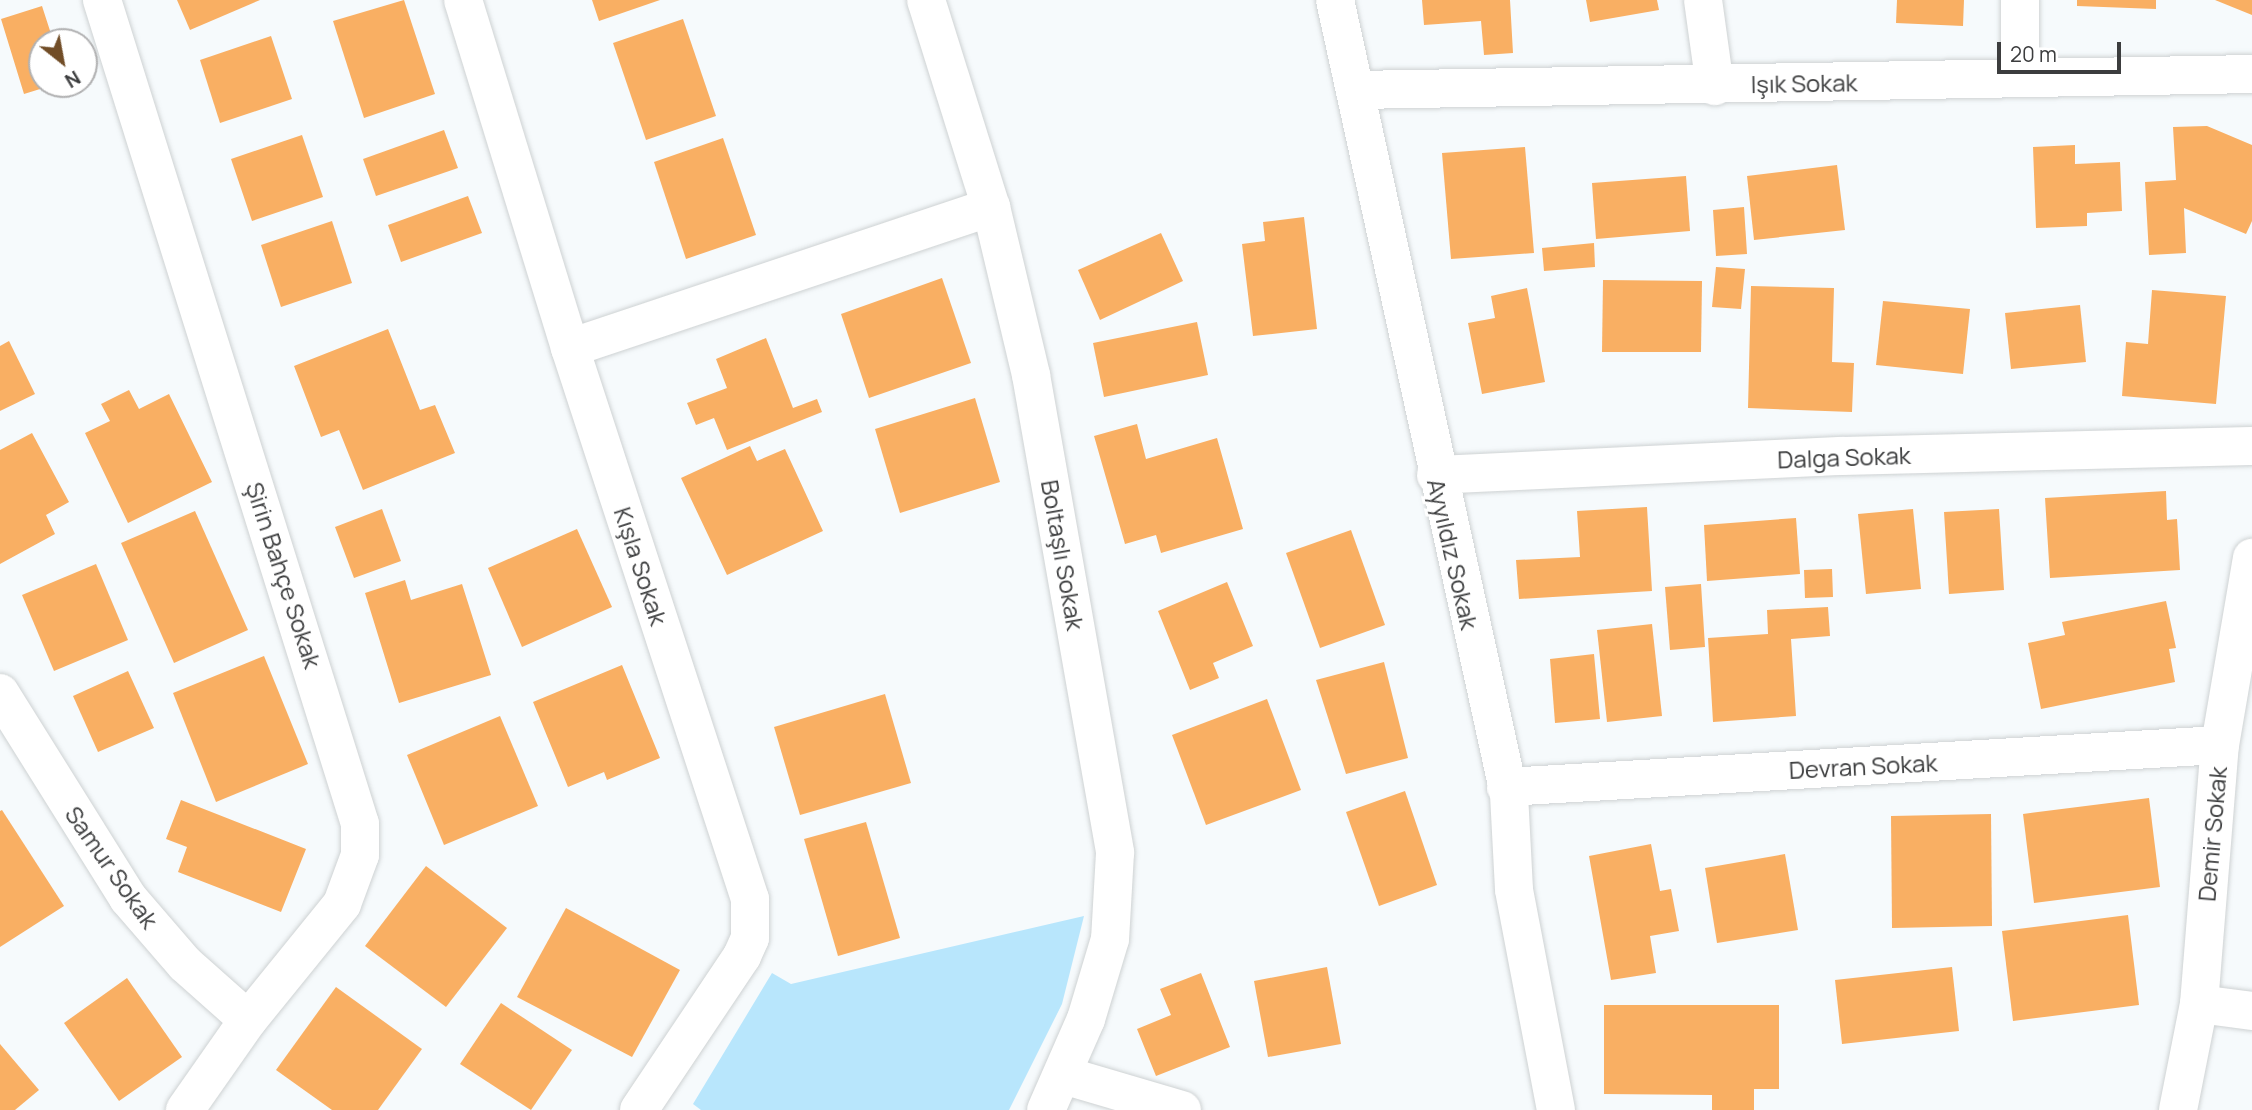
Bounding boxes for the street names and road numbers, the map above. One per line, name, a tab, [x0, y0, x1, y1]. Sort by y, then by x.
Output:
street label: Işık Sokak	[1750, 68, 1858, 98]
street label: Dalga Sokak	[1777, 440, 1911, 474]
street label: Ayyıldız Sokak	[1422, 476, 1484, 632]
street label: Şirin Bahçe Sokak	[240, 478, 328, 672]
street label: Boltaşlı Sokak	[1036, 478, 1090, 632]
street label: Kışla Sokak	[608, 503, 674, 629]
street label: Devran Sokak	[1788, 748, 1938, 784]
street label: Demir Sokak	[2192, 765, 2232, 903]
street label: Samur Sokak	[59, 800, 165, 934]

